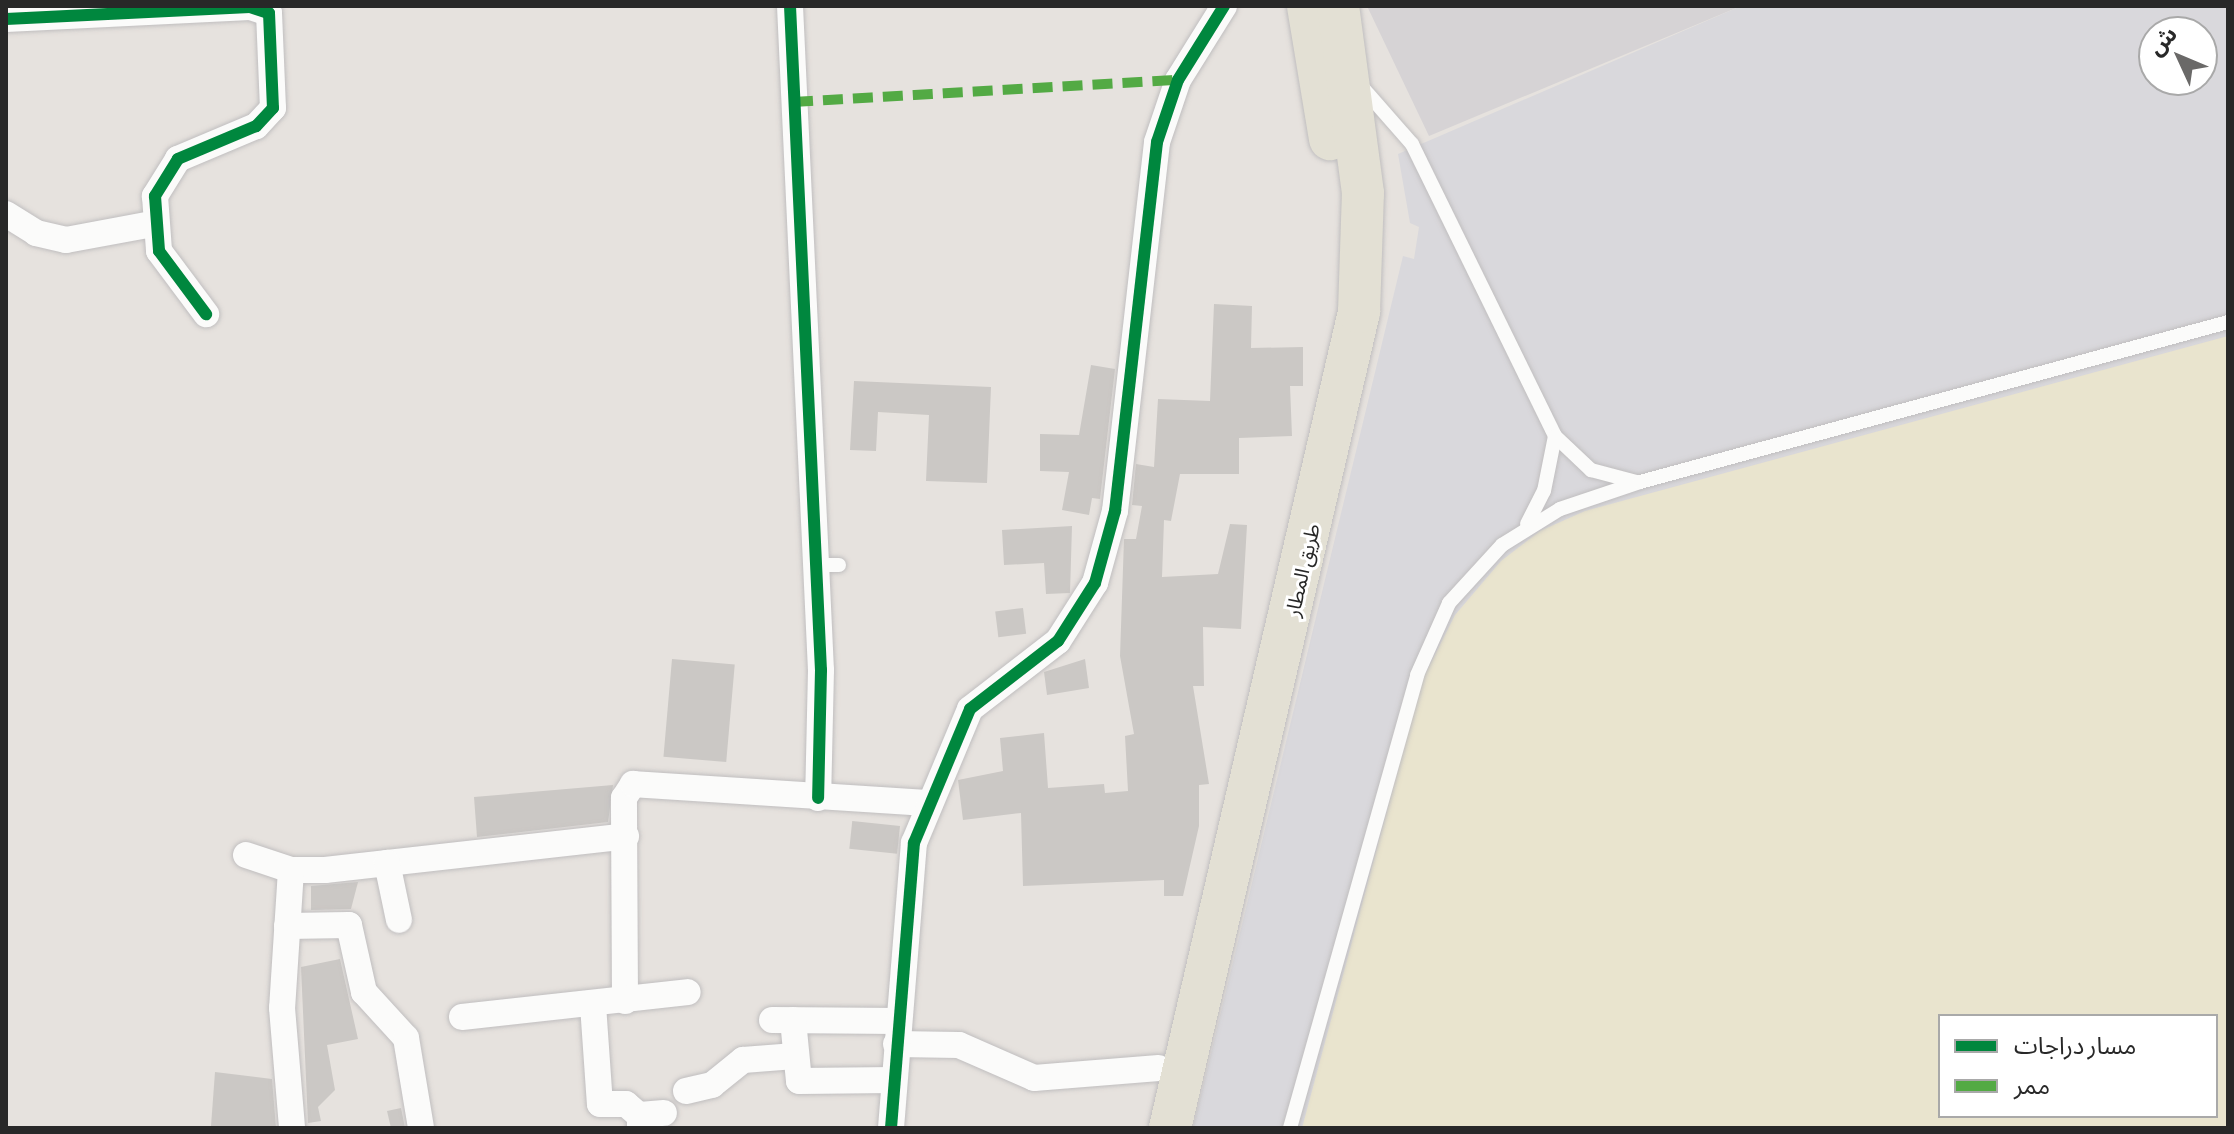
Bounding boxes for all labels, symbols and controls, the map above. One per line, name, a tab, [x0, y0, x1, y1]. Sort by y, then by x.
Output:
north arrow	[2138, 16, 2218, 96]
text: ش	[2142, 21, 2182, 61]
street label: طريق المطار	[1280, 521, 1324, 619]
legend	[1938, 1014, 2218, 1118]
text: مسار دراجات	[2014, 1032, 2136, 1059]
text: ممر	[2014, 1072, 2050, 1099]

